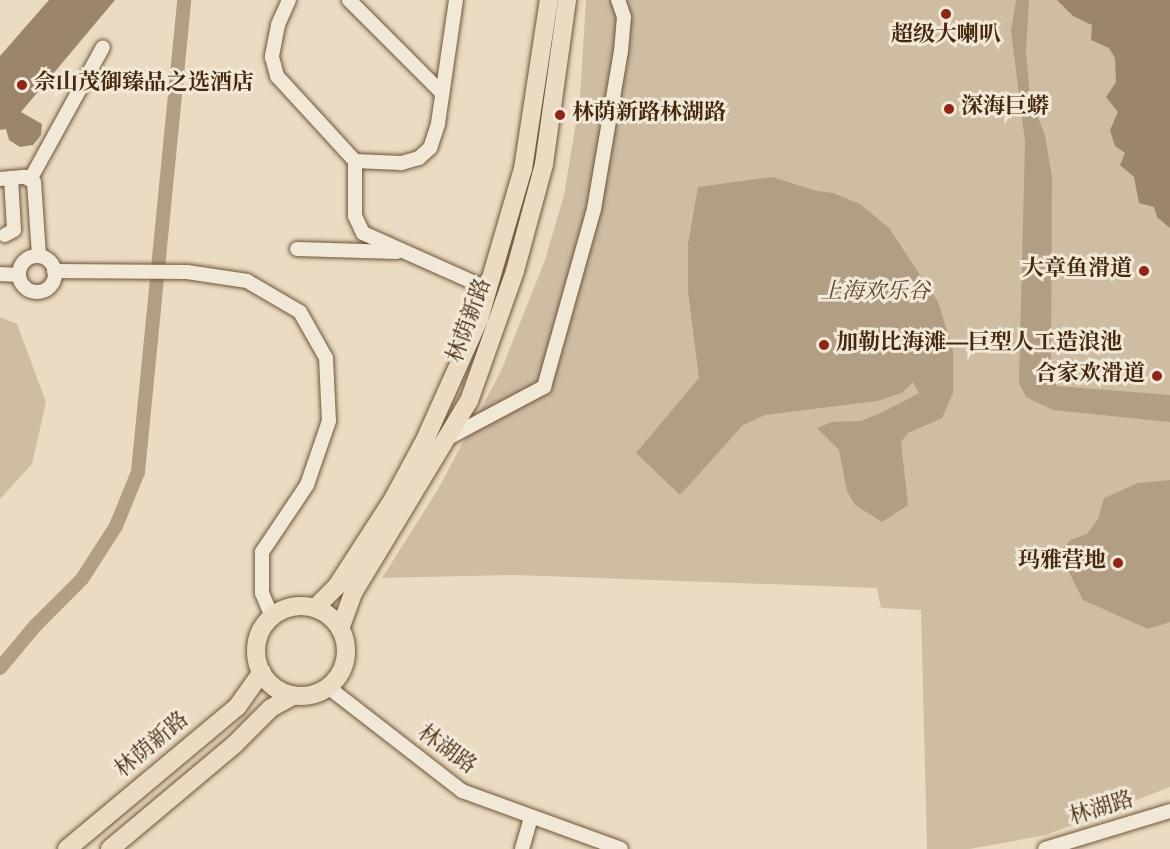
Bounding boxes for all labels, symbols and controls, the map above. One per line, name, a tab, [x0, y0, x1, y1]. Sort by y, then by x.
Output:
marker: 超级大喇叭	[939, 7, 953, 21]
place label: 超级大喇叭	[891, 24, 1001, 50]
place label: 佘山茂御臻品之选酒店	[34, 72, 254, 98]
marker: 佘山茂御臻品之选酒店	[15, 78, 29, 92]
place label: 深海巨蟒	[961, 96, 1049, 122]
place label: 林荫新路林湖路	[572, 102, 726, 128]
marker: 深海巨蟒	[942, 102, 956, 116]
marker: 林荫新路林湖路	[553, 108, 567, 122]
place label: 大章鱼滑道	[1022, 258, 1132, 284]
marker: 大章鱼滑道	[1137, 264, 1151, 278]
street label: 林荫新路	[444, 275, 498, 367]
park label: 上海欢乐谷	[820, 281, 930, 307]
place label: 加勒比海滩—巨型人工造浪池	[836, 332, 1122, 358]
marker: 加勒比海滩—巨型人工造浪池	[817, 338, 831, 352]
place label: 合家欢滑道	[1035, 363, 1145, 389]
marker: 合家欢滑道	[1150, 369, 1164, 383]
place label: 玛雅营地	[1018, 550, 1106, 576]
marker: 玛雅营地	[1111, 556, 1125, 570]
street label: 林荫新路	[111, 708, 195, 784]
street label: 林湖路	[412, 721, 480, 781]
street label: 林湖路	[1067, 788, 1137, 832]

